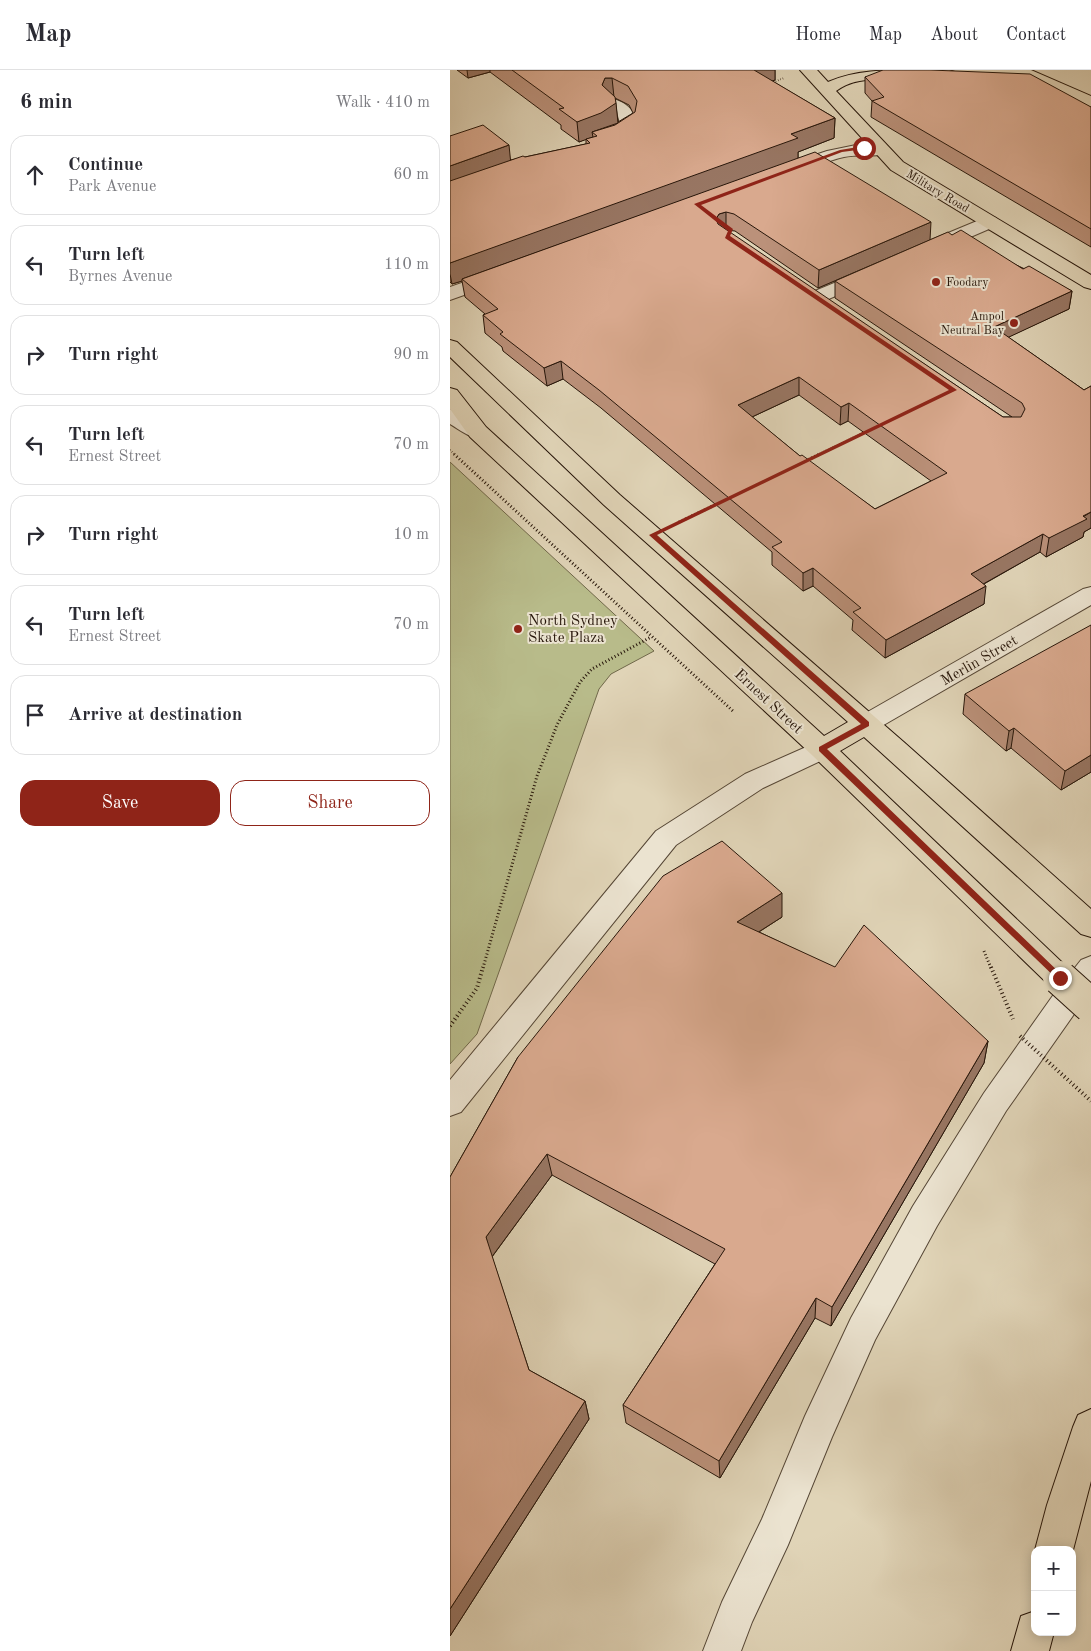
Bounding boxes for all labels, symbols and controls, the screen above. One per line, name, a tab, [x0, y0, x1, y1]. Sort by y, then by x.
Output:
text: Map	[25, 23, 72, 47]
text: Home	[795, 26, 841, 44]
text: Map	[869, 26, 902, 44]
text: About	[930, 26, 978, 44]
text: Contact	[1006, 26, 1066, 44]
text: 6 min	[20, 92, 73, 113]
text: Walk · 410 m	[335, 95, 430, 111]
route start	[853, 137, 876, 160]
text: Continue	[68, 156, 143, 175]
icon: ahead	[21, 161, 49, 189]
text: 60 m	[393, 167, 429, 183]
street label: Military Road	[904, 168, 971, 215]
text: Park Avenue	[68, 179, 156, 195]
text: Turn left	[68, 246, 145, 265]
icon: left	[21, 251, 49, 279]
text: 110 m	[384, 257, 429, 273]
text: Byrnes Avenue	[68, 269, 172, 285]
marker: Foodary	[930, 276, 942, 288]
place label: Foodary	[946, 277, 989, 289]
place label: Ampol Neutral Bay	[941, 311, 1005, 337]
marker: Ampol Neutral Bay	[1008, 317, 1020, 329]
icon: right	[21, 341, 49, 369]
text: Turn right	[68, 346, 158, 365]
text: 90 m	[393, 347, 429, 363]
text: Turn left	[68, 426, 145, 445]
icon: left	[21, 431, 49, 459]
text: 70 m	[393, 437, 429, 453]
text: Ernest Street	[68, 449, 161, 465]
icon: right	[21, 521, 49, 549]
text: Turn right	[68, 526, 158, 545]
text: 10 m	[393, 527, 429, 543]
text: Turn left	[68, 606, 145, 625]
icon: left	[21, 611, 49, 639]
place label: North Sydney Skate Plaza	[528, 614, 618, 646]
text: 70 m	[393, 617, 429, 633]
marker: North Sydney Skate Plaza	[512, 623, 524, 635]
text: Ernest Street	[68, 629, 161, 645]
street label: Merlin Street	[939, 633, 1021, 689]
street label: Ernest Street	[731, 667, 805, 737]
icon: arrive	[21, 701, 49, 729]
text: Arrive at destination	[68, 706, 242, 725]
button: Save	[20, 780, 220, 826]
button: Share	[230, 780, 430, 826]
route end	[1049, 967, 1072, 990]
map controls	[1031, 1546, 1076, 1636]
button: +	[1031, 1546, 1076, 1591]
button: −	[1031, 1591, 1076, 1636]

